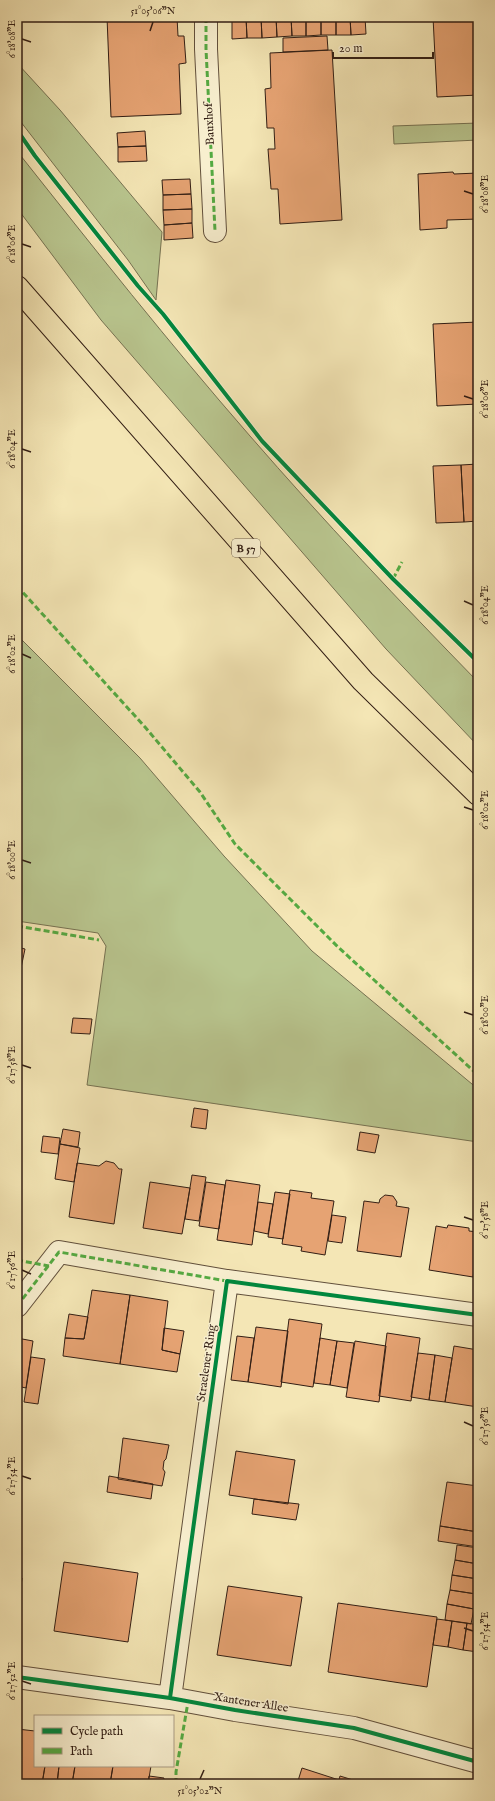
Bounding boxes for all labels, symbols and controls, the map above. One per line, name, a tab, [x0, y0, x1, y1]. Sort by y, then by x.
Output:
text: 51°05'06"N	[131, 5, 176, 18]
text: 6°18'08"E	[6, 20, 19, 58]
scale bar	[333, 34, 433, 60]
text: 20 m	[339, 41, 362, 56]
street label: Bauxhof	[201, 100, 218, 145]
text: 6°18'08"E	[479, 175, 492, 213]
text: 6°18'06"E	[6, 225, 19, 263]
text: 6°18'06"E	[479, 380, 492, 418]
text: 6°18'04"E	[6, 429, 19, 469]
road number: B 57	[232, 539, 260, 557]
text: 6°18'04"E	[479, 585, 492, 625]
text: 6°18'02"E	[6, 634, 19, 674]
text: 6°18'02"E	[479, 790, 492, 830]
text: 6°18'00"E	[6, 840, 19, 880]
text: 6°18'00"E	[479, 995, 492, 1035]
text: 6°17'58"E	[6, 1046, 19, 1084]
text: 6°17'58"E	[479, 1201, 492, 1239]
text: 6°17'56"E	[6, 1251, 19, 1289]
street label: Straelener Ring	[194, 1323, 219, 1403]
text: 6°17'56"E	[479, 1407, 492, 1445]
text: 6°17'54"E	[6, 1456, 19, 1495]
text: 6°17'54"E	[479, 1611, 492, 1650]
text: 6°17'52"E	[6, 1662, 19, 1700]
street label: Xantener Allee	[212, 1689, 290, 1716]
legend	[34, 1715, 174, 1767]
text: Cycle path	[70, 1724, 124, 1740]
text: Path	[70, 1744, 93, 1759]
text: 51°05'02"N	[177, 1785, 223, 1798]

